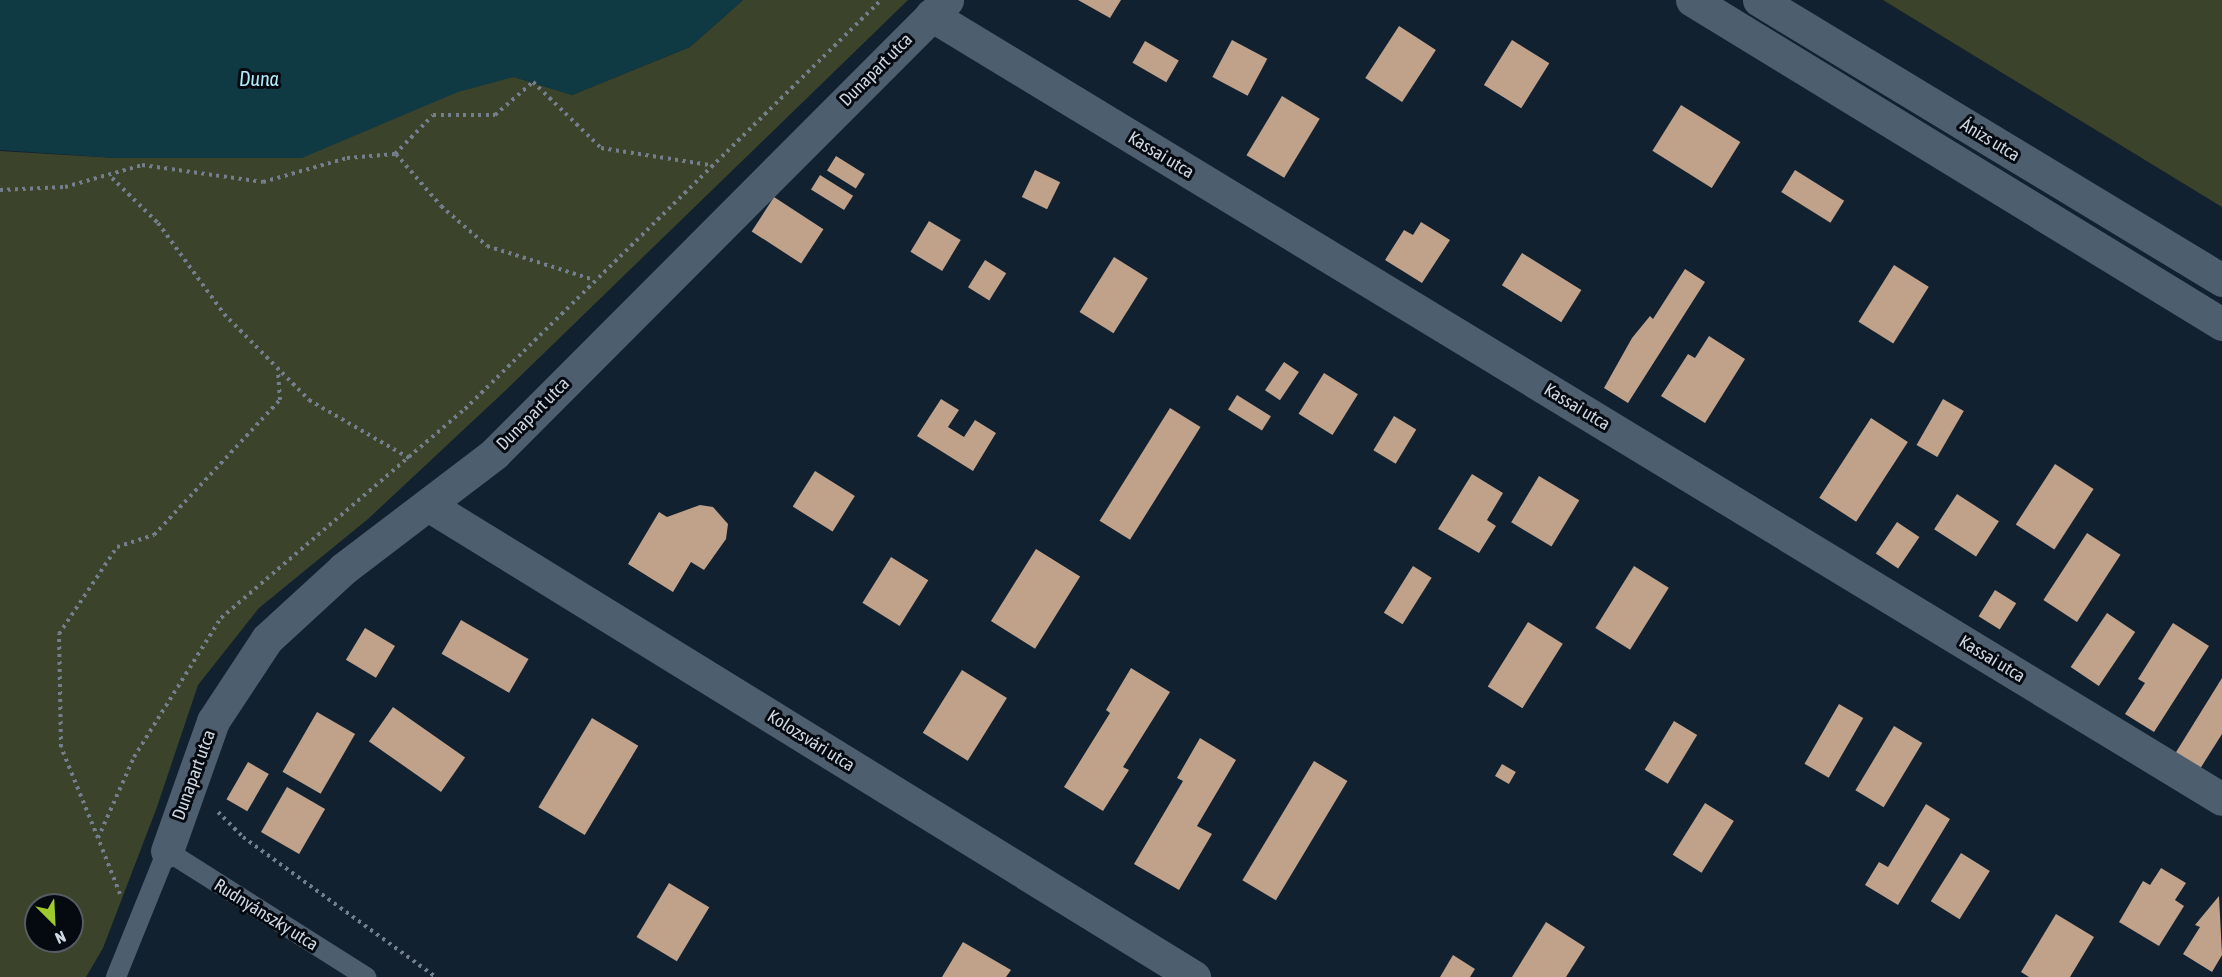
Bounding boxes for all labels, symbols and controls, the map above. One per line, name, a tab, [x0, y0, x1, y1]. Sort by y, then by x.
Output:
street label: Dunapart utca	[835, 29, 917, 111]
water label: Duna	[239, 66, 279, 90]
street label: Ánizs utca	[1956, 114, 2024, 166]
street label: Kassai utca	[1124, 127, 1198, 183]
street label: Dunapart utca	[492, 373, 574, 455]
street label: Kassai utca	[1540, 379, 1614, 435]
street label: Kassai utca	[1955, 631, 2029, 687]
street label: Kolozsvári utca	[763, 706, 859, 776]
street label: Dunapart utca	[168, 727, 220, 823]
street label: Rudnyánszky utca	[210, 874, 322, 956]
north arrow	[24, 893, 84, 953]
text: N	[53, 927, 68, 948]

